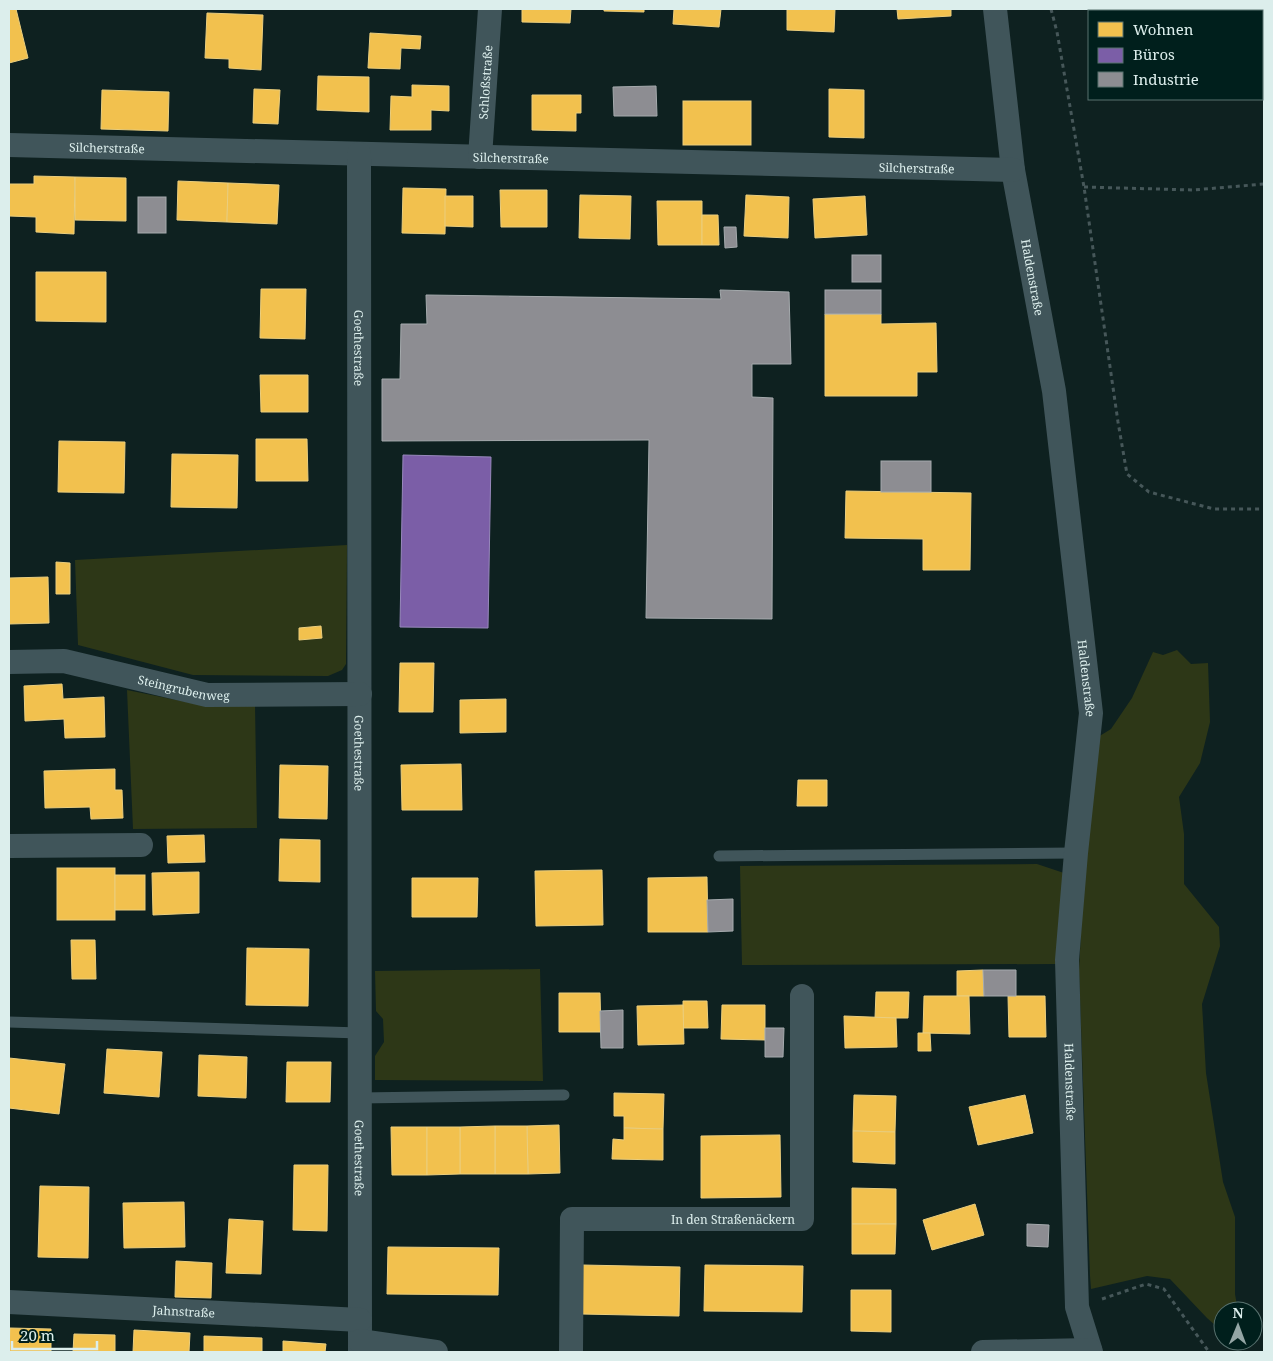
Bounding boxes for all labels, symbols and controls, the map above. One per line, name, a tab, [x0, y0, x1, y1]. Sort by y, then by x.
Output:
legend	[1088, 10, 1263, 100]
text: Wohnen	[1133, 19, 1194, 39]
street label: Schloßstraße	[474, 44, 496, 120]
text: Büros	[1133, 44, 1175, 64]
text: Industrie	[1133, 69, 1199, 89]
street label: Silcherstraße	[69, 138, 145, 157]
street label: Silcherstraße	[473, 148, 549, 167]
street label: Silcherstraße	[879, 158, 955, 177]
street label: Haldenstraße	[1017, 237, 1048, 317]
street label: Goethestraße	[351, 310, 368, 386]
street label: Haldenstraße	[1074, 639, 1100, 718]
street label: Steingrubenweg	[136, 670, 230, 704]
street label: Goethestraße	[351, 715, 368, 791]
street label: Haldenstraße	[1061, 1043, 1080, 1121]
street label: Goethestraße	[351, 1120, 368, 1196]
street label: In den Straßenäckern	[671, 1211, 795, 1228]
street label: Jahnstraße	[151, 1301, 215, 1321]
north arrow	[1213, 1301, 1263, 1351]
text: N	[1233, 1303, 1244, 1322]
scale bar	[12, 1318, 98, 1350]
text: 20 m	[20, 1325, 55, 1345]

